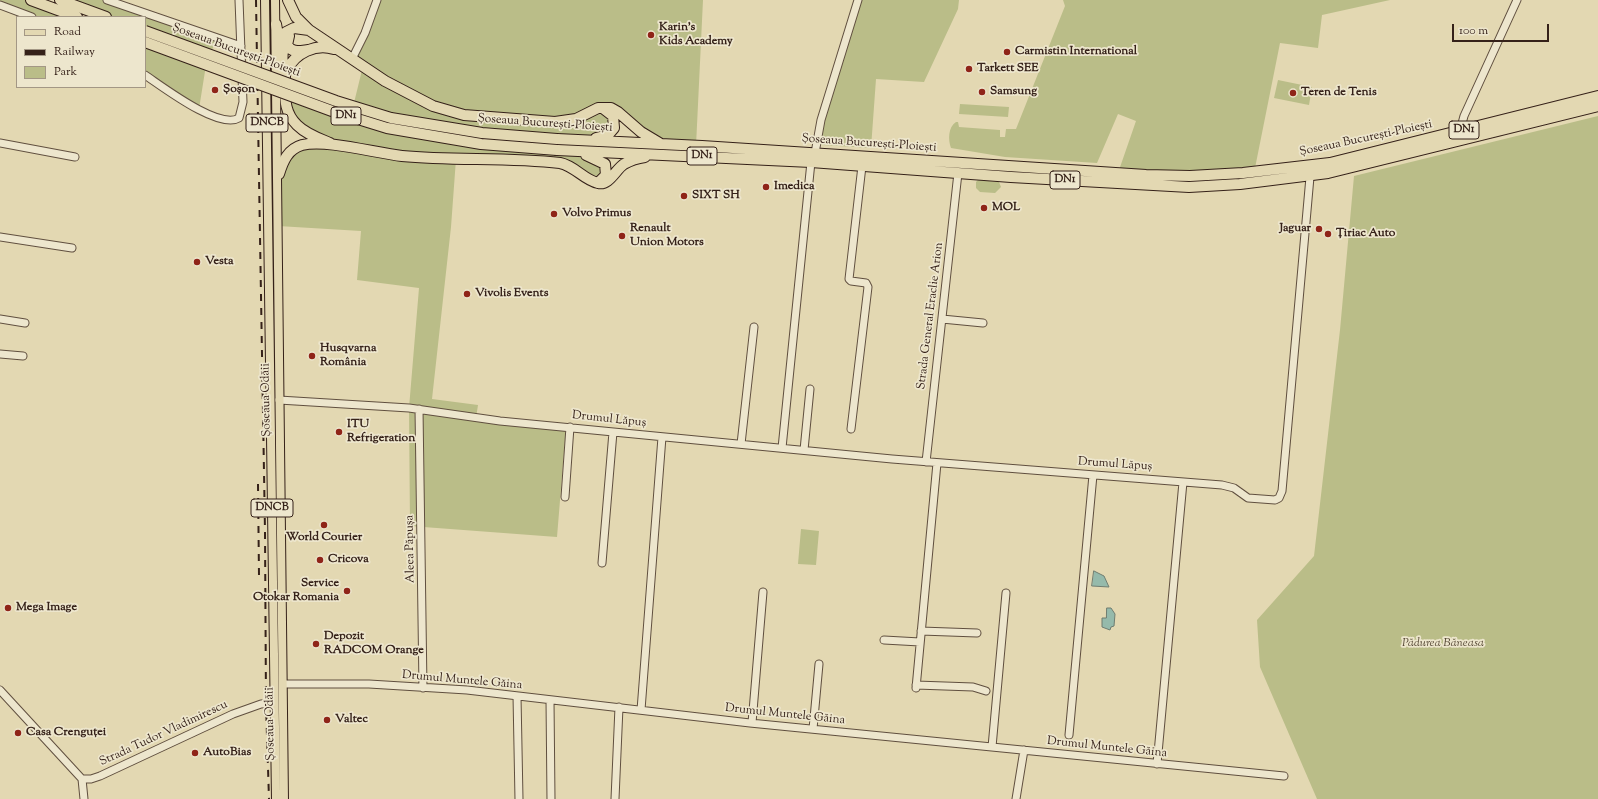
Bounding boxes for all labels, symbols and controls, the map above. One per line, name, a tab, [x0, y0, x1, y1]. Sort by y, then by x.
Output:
legend	[16, 16, 146, 88]
scale bar	[1454, 16, 1551, 42]
street label: Șoseaua București-Ploiești	[170, 21, 302, 81]
place label: Karin's Kids Academy	[659, 21, 733, 49]
text: 100 m	[1459, 22, 1488, 40]
text: Road	[54, 23, 81, 41]
marker: Karin's Kids Academy	[646, 30, 656, 40]
text: Railway	[54, 43, 95, 61]
place label: Carmistin International	[1015, 45, 1137, 59]
marker: Carmistin International	[1002, 47, 1012, 57]
place label: Tarkett SEE	[977, 62, 1038, 76]
text: Park	[54, 63, 77, 81]
marker: Tarkett SEE	[964, 64, 974, 74]
place label: Șoșon	[223, 83, 255, 97]
marker: Șoșon	[210, 85, 220, 95]
place label: Samsung	[990, 85, 1037, 99]
place label: Teren de Tenis	[1301, 86, 1377, 100]
marker: Samsung	[977, 87, 987, 97]
marker: Teren de Tenis	[1288, 88, 1298, 98]
road number: DN1	[331, 107, 361, 125]
street label: Șoseaua București-Ploiești	[477, 112, 613, 136]
road number: DNCB	[246, 114, 288, 132]
street label: Șoseaua București-Ploiești	[1298, 118, 1434, 160]
road number: DN1	[1449, 121, 1479, 139]
street label: Șoseaua București-Ploiești	[801, 132, 937, 156]
road number: DN1	[687, 147, 717, 165]
road number: DN1	[1050, 171, 1080, 189]
place label: Imedica	[774, 180, 814, 194]
marker: Imedica	[761, 182, 771, 192]
place label: SIXT SH	[692, 189, 740, 203]
marker: SIXT SH	[679, 191, 689, 201]
place label: MOL	[992, 201, 1020, 215]
marker: MOL	[979, 203, 989, 213]
place label: Volvo Primus	[562, 207, 631, 221]
marker: Volvo Primus	[549, 209, 559, 219]
place label: Renault Union Motors	[630, 222, 704, 250]
place label: Jaguar	[1280, 222, 1311, 236]
marker: Jaguar	[1314, 224, 1324, 234]
place label: Țiriac Auto	[1336, 227, 1395, 241]
marker: Țiriac Auto	[1323, 229, 1333, 239]
marker: Renault Union Motors	[617, 231, 627, 241]
street label: Strada General Eraclie Arion	[915, 242, 947, 390]
place label: Vesta	[205, 255, 233, 269]
marker: Vesta	[192, 257, 202, 267]
place label: Vivolis Events	[475, 287, 548, 301]
marker: Vivolis Events	[462, 289, 472, 299]
place label: Husqvarna România	[320, 342, 376, 370]
marker: Husqvarna România	[307, 351, 317, 361]
street label: Șoseaua Odăii	[259, 363, 275, 437]
street label: Drumul Lăpuș	[571, 409, 647, 431]
place label: ITU Refrigeration	[347, 418, 415, 446]
marker: ITU Refrigeration	[334, 427, 344, 437]
street label: Drumul Lăpuș	[1077, 455, 1153, 475]
road number: DNCB	[251, 499, 293, 517]
street label: Aleea Păpușa	[403, 515, 419, 583]
marker: World Courier	[319, 520, 329, 530]
place label: World Courier	[286, 531, 362, 545]
place label: Cricova	[328, 553, 369, 567]
marker: Cricova	[315, 555, 325, 565]
place label: Service Otokar Romania	[253, 577, 339, 605]
marker: Service Otokar Romania	[342, 586, 352, 596]
place label: Mega Image	[16, 601, 77, 615]
marker: Mega Image	[3, 603, 13, 613]
place label: Depozit RADCOM Orange	[324, 630, 424, 658]
park label: Pădurea Băneasa	[1402, 637, 1484, 651]
marker: Depozit RADCOM Orange	[311, 639, 321, 649]
street label: Drumul Muntele Găina	[401, 669, 523, 693]
street label: Șoseaua Odăii	[263, 687, 279, 761]
street label: Strada Tudor Vladimirescu	[98, 698, 230, 770]
street label: Drumul Muntele Găina	[724, 702, 846, 728]
place label: Valtec	[335, 713, 368, 727]
marker: Valtec	[322, 715, 332, 725]
place label: Casa Crenguței	[26, 726, 106, 740]
marker: Casa Crenguței	[13, 728, 23, 738]
street label: Drumul Muntele Găina	[1046, 735, 1168, 761]
place label: AutoBias	[203, 746, 251, 760]
marker: AutoBias	[190, 748, 200, 758]

